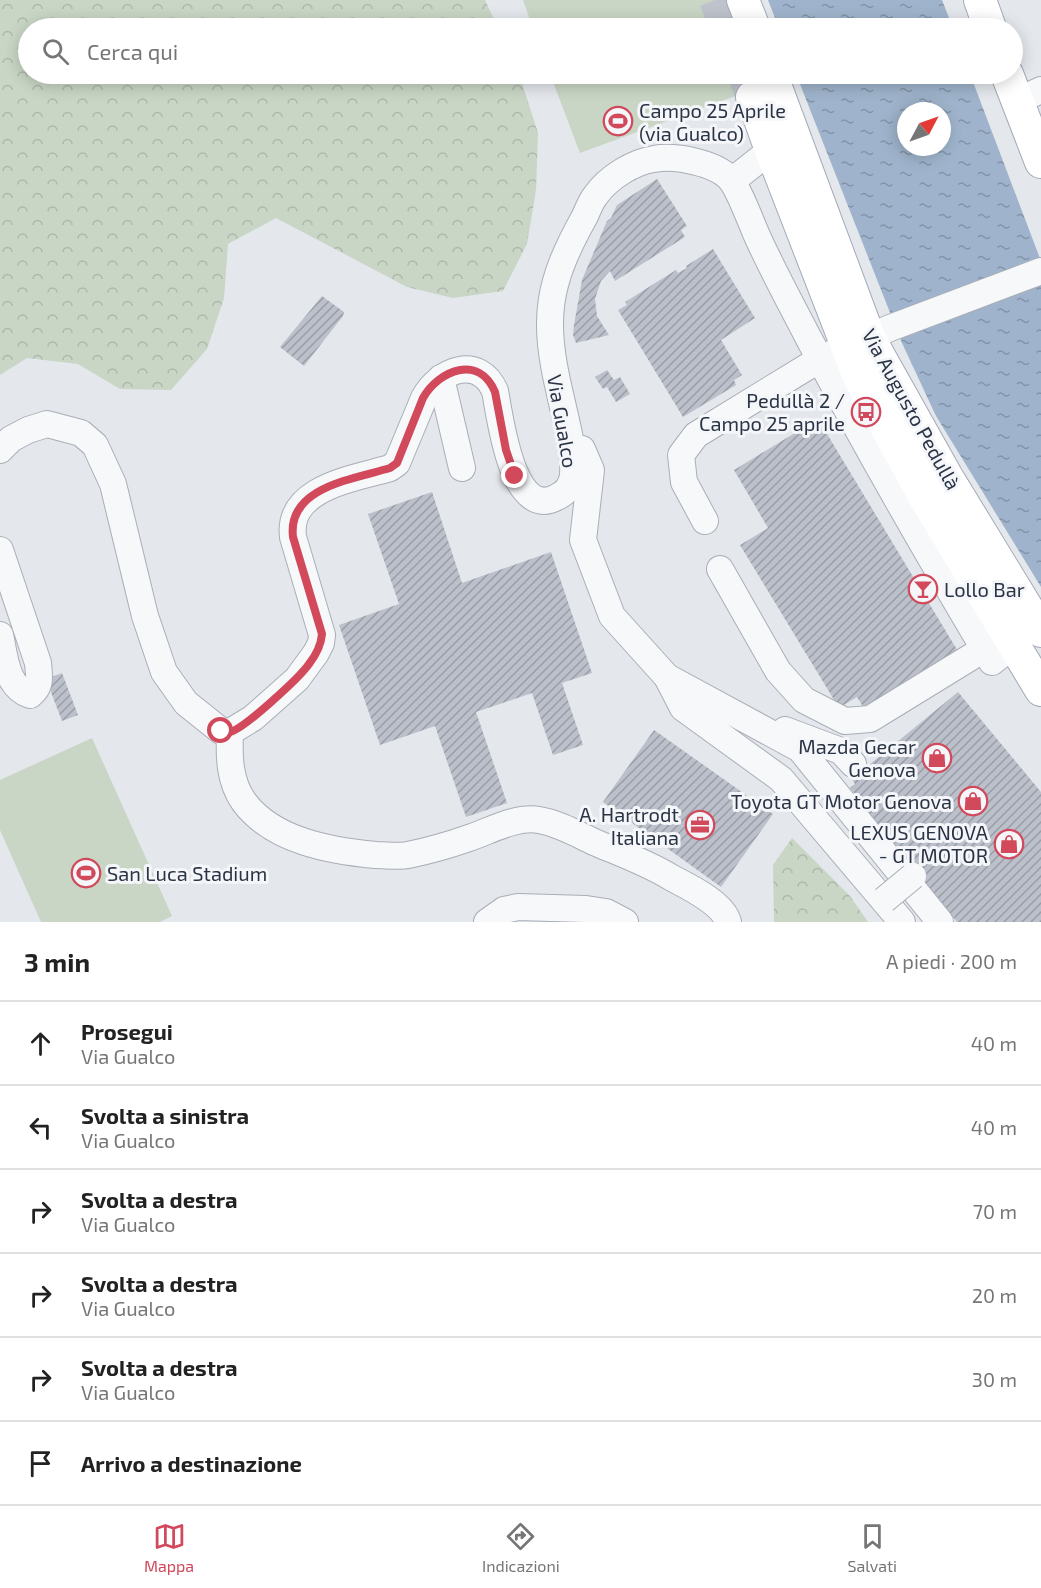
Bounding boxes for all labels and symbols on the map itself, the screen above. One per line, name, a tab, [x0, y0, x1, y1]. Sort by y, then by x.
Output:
place label: Campo 25 Aprile (via Gualco)	[639, 98, 786, 145]
north arrow	[897, 102, 951, 156]
sports icon: Campo 25 Aprile (via Gualco)	[602, 105, 634, 137]
street label: Via Augusto Pedullà	[858, 324, 966, 494]
street label: Via Gualco	[543, 372, 583, 470]
place label: Pedullà 2 / Campo 25 aprile	[699, 388, 845, 435]
bus stop icon: Pedullà 2 / Campo 25 aprile	[850, 396, 882, 428]
route end	[501, 462, 527, 488]
bar icon: Lollo Bar	[907, 573, 939, 605]
place label: Lollo Bar	[944, 577, 1025, 601]
route start	[207, 717, 233, 743]
place label: Mazda Gecar Genova	[798, 734, 916, 781]
shop icon: Mazda Gecar Genova	[921, 742, 953, 774]
shop icon: Toyota GT Motor Genova	[957, 785, 989, 817]
place label: Toyota GT Motor Genova	[731, 789, 952, 813]
place label: A. Hartrodt Italiana	[579, 802, 679, 849]
office icon: A. Hartrodt Italiana	[684, 809, 716, 841]
place label: LEXUS GENOVA - GT MOTOR	[850, 820, 989, 867]
shop icon: LEXUS GENOVA - GT MOTOR	[993, 828, 1025, 860]
sports icon: San Luca Stadium	[70, 857, 102, 889]
place label: San Luca Stadium	[107, 861, 267, 885]

